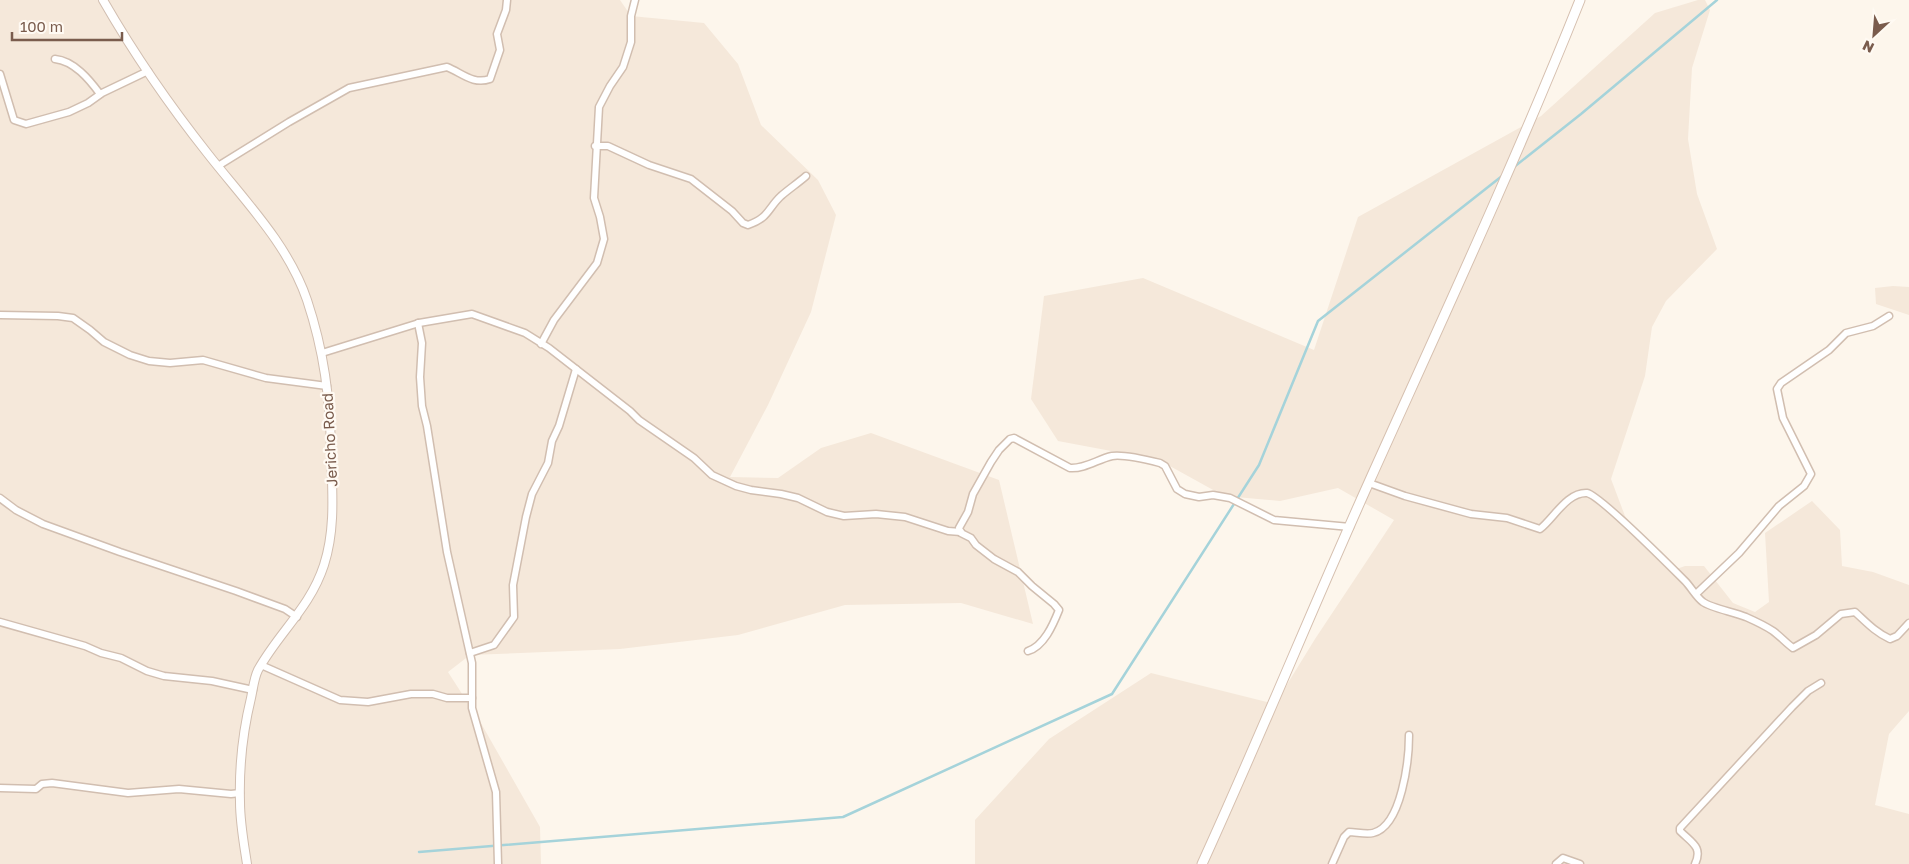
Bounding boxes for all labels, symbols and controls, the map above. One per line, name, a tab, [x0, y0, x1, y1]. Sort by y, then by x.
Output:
scale bar	[12, 10, 122, 42]
north arrow	[1849, 10, 1899, 60]
text: 100 m	[20, 17, 63, 35]
text: N	[1860, 37, 1877, 57]
street label: Jericho Road	[318, 393, 340, 487]

